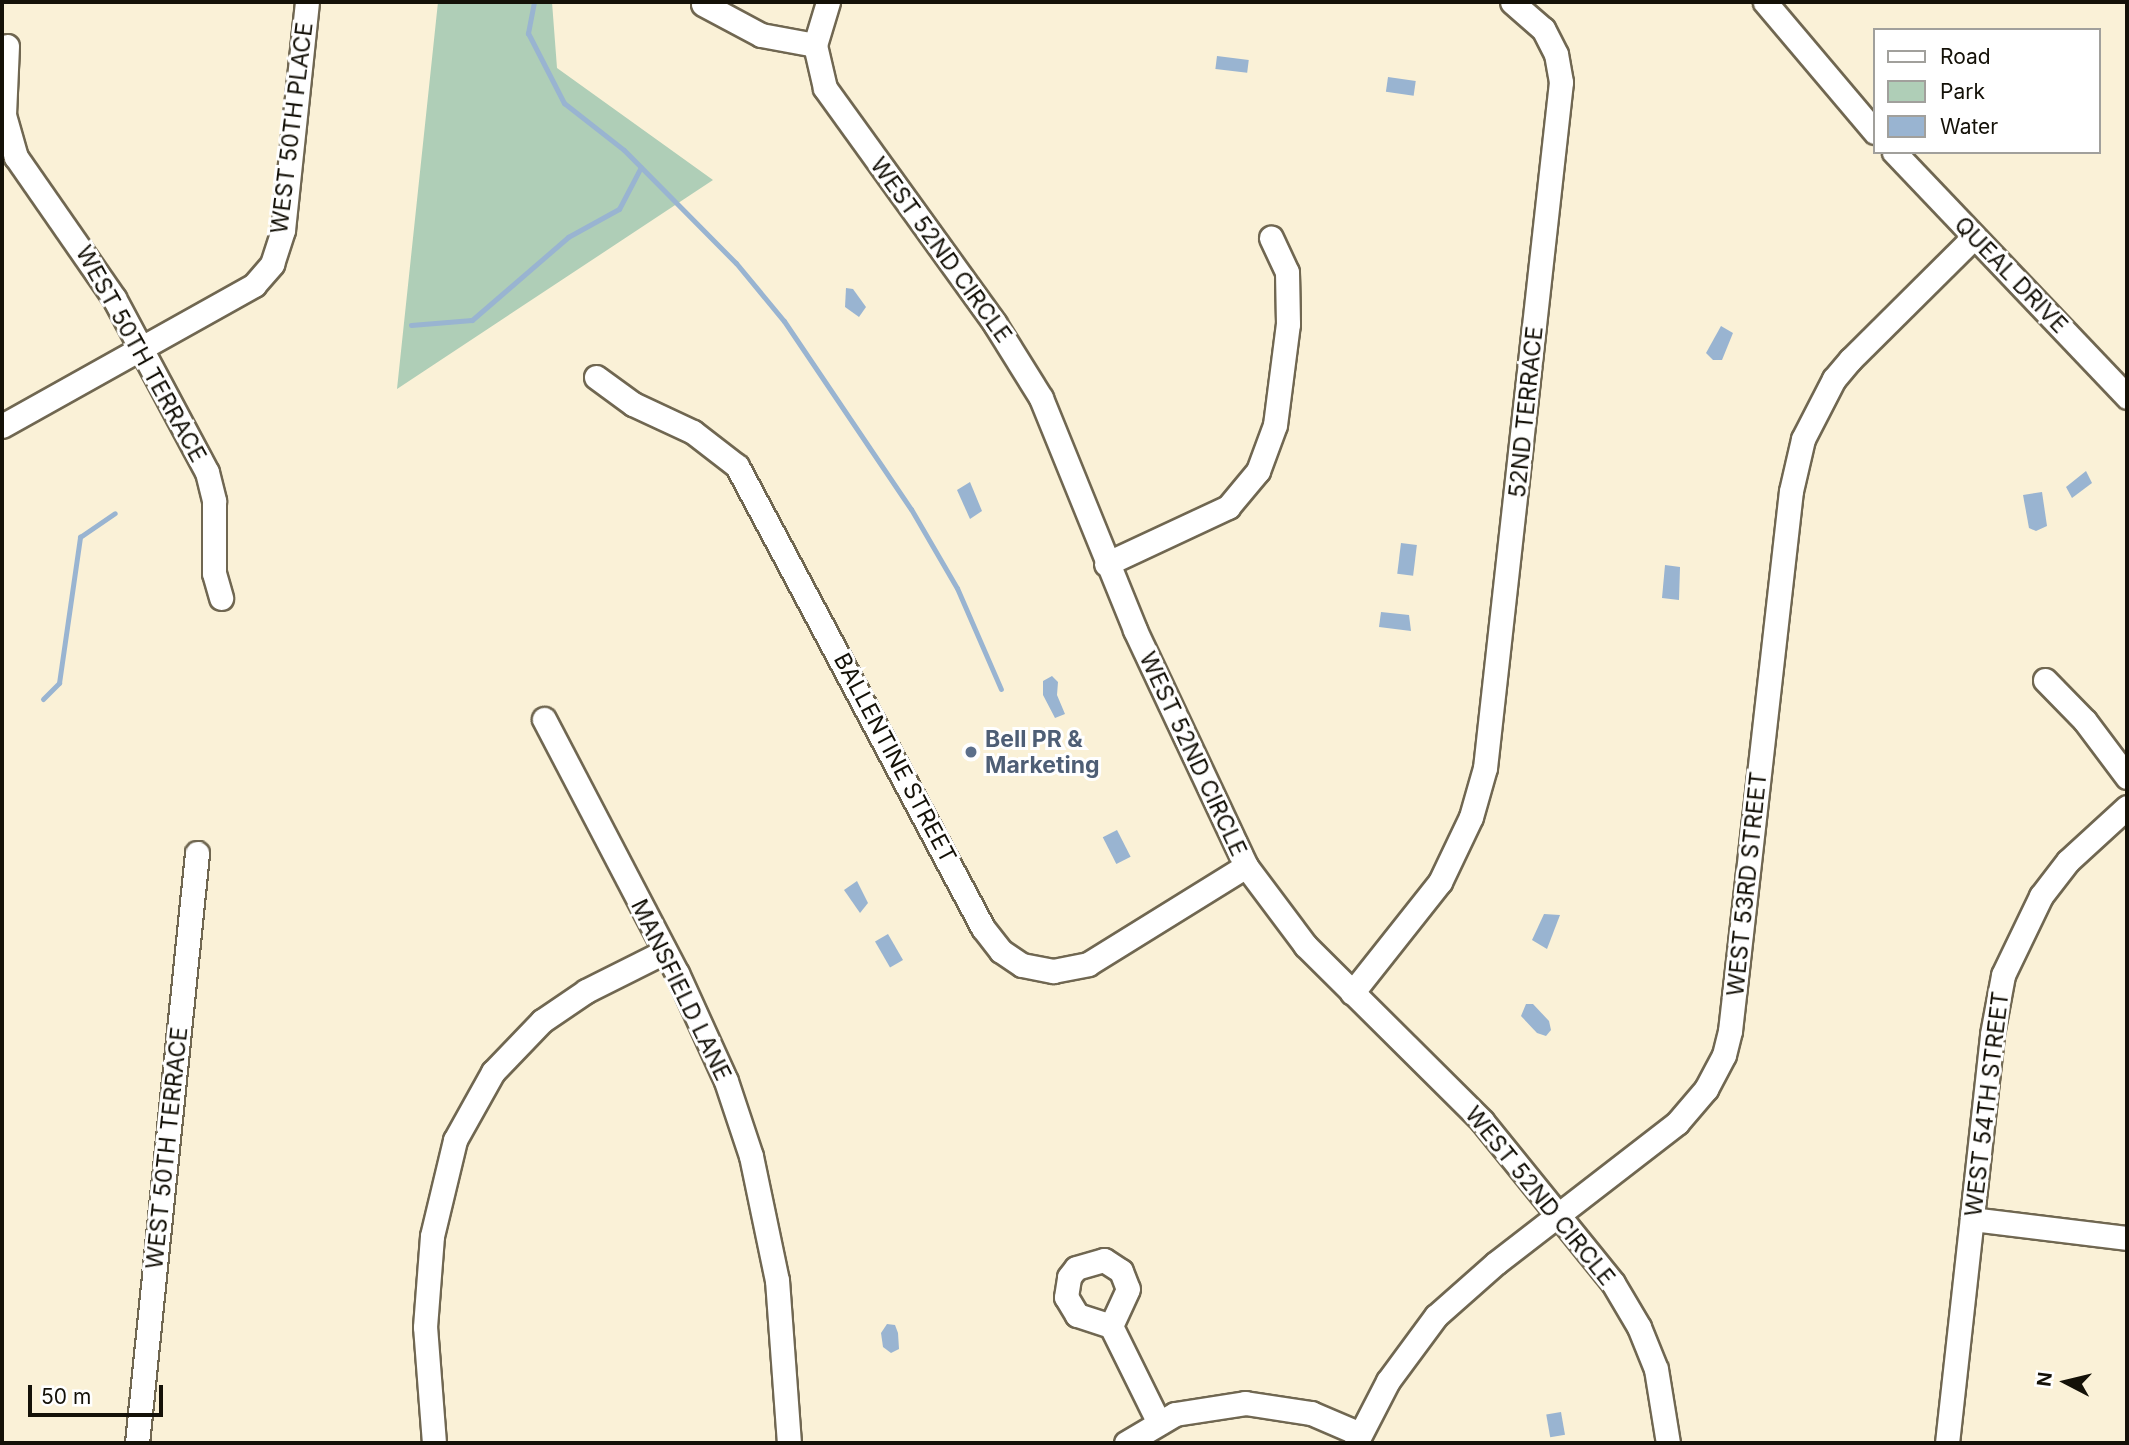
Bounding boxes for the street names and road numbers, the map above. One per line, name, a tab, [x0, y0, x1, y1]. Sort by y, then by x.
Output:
street label: WEST 50TH PLACE	[265, 21, 319, 235]
street label: WEST 52ND CIRCLE	[864, 152, 1018, 348]
street label: QUEAL DRIVE	[1949, 211, 2073, 339]
street label: WEST 50TH TERRACE	[70, 241, 212, 467]
street label: 52ND TERRACE	[1503, 325, 1549, 499]
street label: WEST 52ND CIRCLE	[1134, 647, 1252, 861]
street label: BALLENTINE STREET	[828, 648, 962, 868]
street label: WEST 53RD STREET	[1721, 770, 1773, 998]
street label: MANSFIELD LANE	[625, 895, 737, 1085]
street label: WEST 54TH STREET	[1959, 990, 2015, 1218]
street label: WEST 50TH TERRACE	[141, 1026, 193, 1270]
street label: WEST 52ND CIRCLE	[1459, 1101, 1621, 1291]

